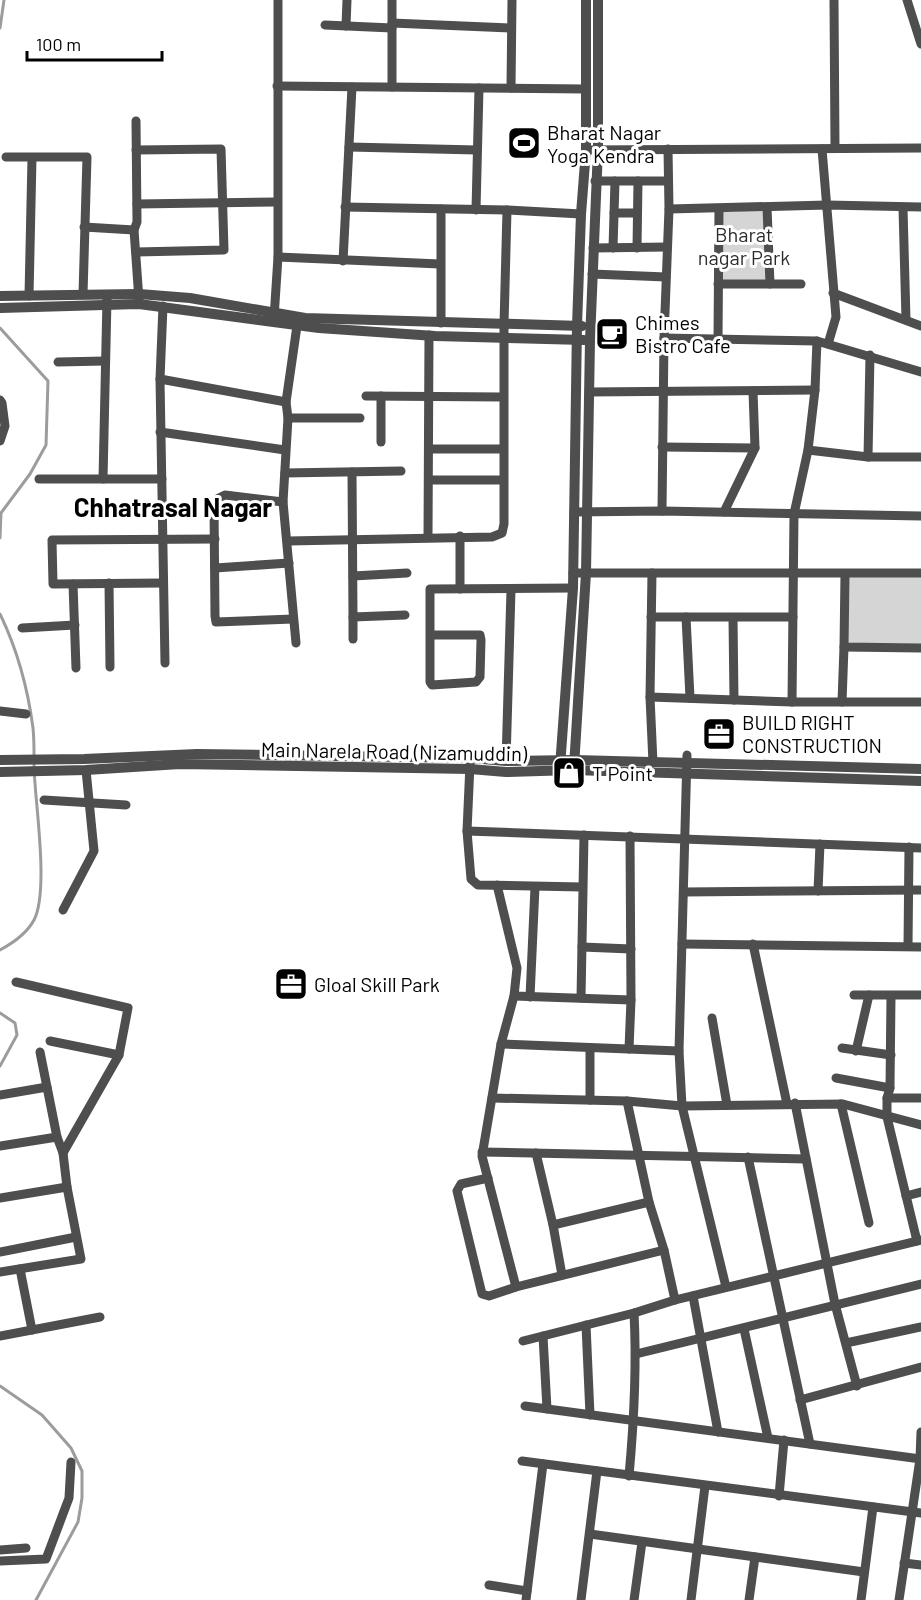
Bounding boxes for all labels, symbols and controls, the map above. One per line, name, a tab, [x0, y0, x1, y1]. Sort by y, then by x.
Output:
scale bar	[27, 24, 162, 62]
text: 100 m	[36, 33, 81, 55]
place label: Bharat Nagar Yoga Kendra	[547, 120, 661, 167]
sports icon: Bharat Nagar Yoga Kendra	[506, 125, 542, 161]
park label: Bharat nagar Park	[698, 222, 790, 269]
place label: Chimes Bistro Cafe	[635, 310, 731, 357]
cafe icon: Chimes Bistro Cafe	[594, 316, 630, 352]
district label: Chhatrasal Nagar	[74, 491, 272, 522]
place label: BUILD RIGHT CONSTRUCTION	[742, 710, 882, 757]
office icon: BUILD RIGHT CONSTRUCTION	[701, 716, 737, 752]
street label: Main Narela Road (Nizamuddin)	[261, 737, 528, 765]
shop icon: T Point	[551, 755, 587, 791]
place label: T Point	[592, 761, 653, 785]
office icon: Gloal Skill Park	[273, 966, 309, 1002]
place label: Gloal Skill Park	[314, 972, 440, 996]

